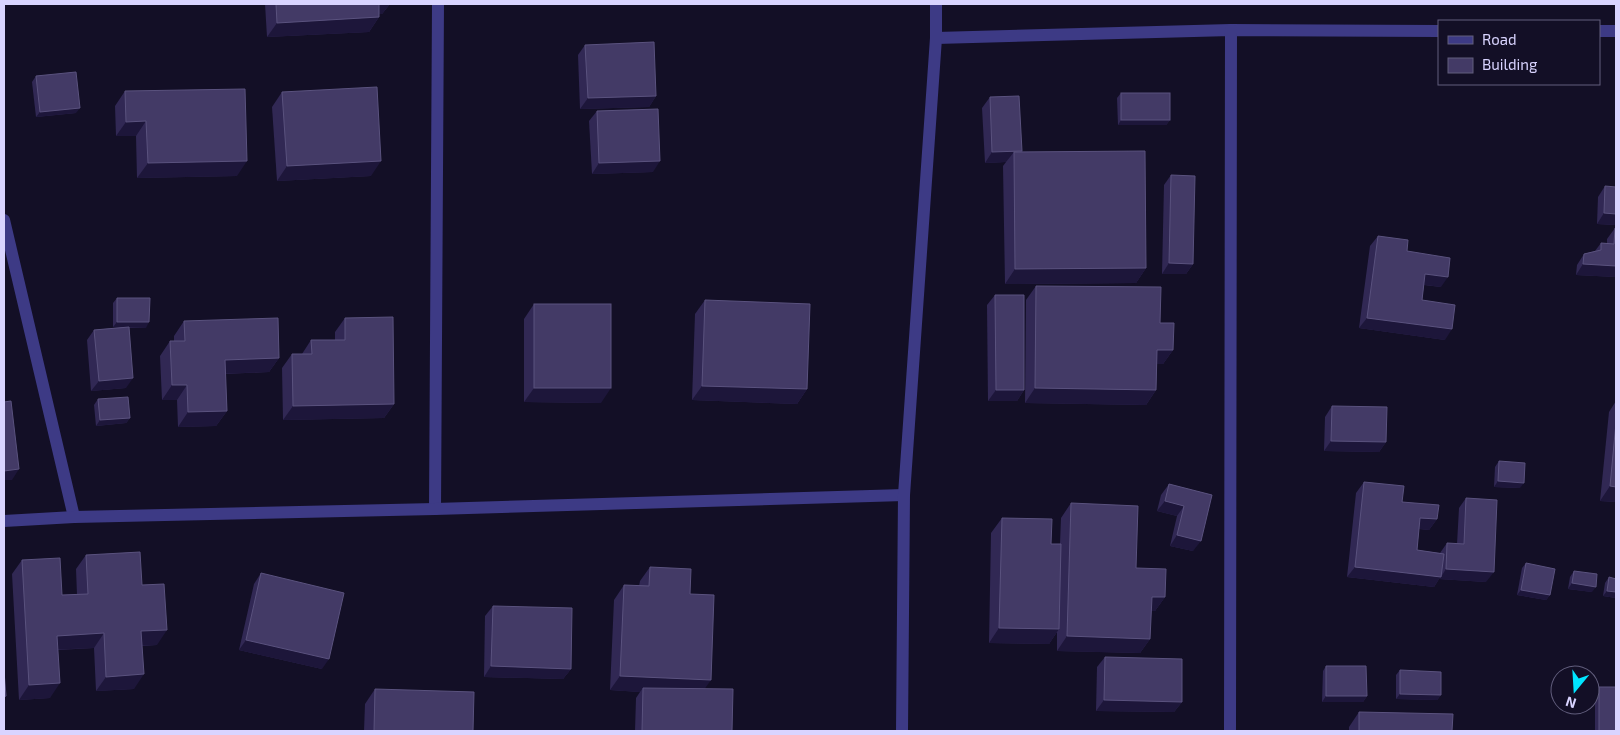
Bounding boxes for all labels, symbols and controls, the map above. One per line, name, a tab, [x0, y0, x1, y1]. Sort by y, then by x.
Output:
legend	[1438, 20, 1600, 85]
text: Road	[1482, 30, 1517, 48]
text: Building	[1482, 55, 1538, 73]
north arrow	[1550, 665, 1600, 715]
text: N	[1563, 693, 1578, 712]

